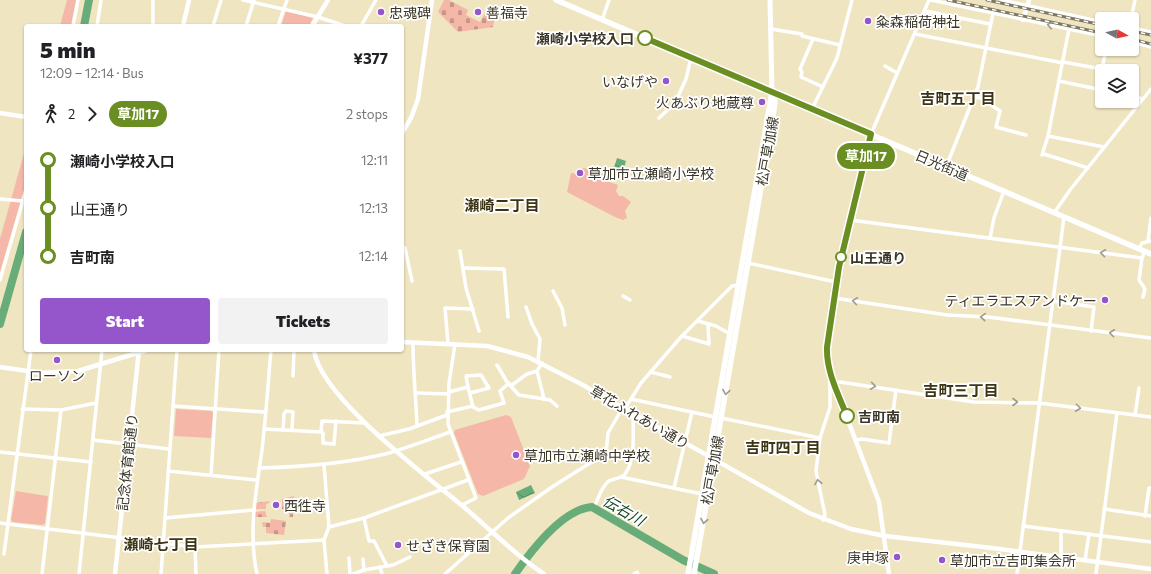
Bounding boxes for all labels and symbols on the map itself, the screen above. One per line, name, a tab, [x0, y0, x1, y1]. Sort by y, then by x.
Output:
place label: 忠魂碑	[389, 4, 431, 21]
place label: 善福寺	[486, 4, 528, 21]
marker: 忠魂碑	[376, 7, 386, 17]
marker: 善福寺	[473, 7, 483, 17]
north arrow	[1095, 12, 1139, 56]
place label: 粂森稲荷神社	[876, 13, 960, 30]
marker: 粂森稲荷神社	[863, 16, 873, 26]
one-way arrow	[1047, 22, 1053, 30]
place label: 瀬崎小学校入口	[536, 30, 634, 47]
marker: 瀬崎小学校入口	[637, 30, 653, 46]
place label: いなげや	[602, 73, 658, 90]
marker: いなげや	[661, 76, 671, 86]
district label: 吉町五丁目	[920, 89, 996, 107]
place label: 火あぶり地蔵尊	[656, 94, 754, 111]
marker: 火あぶり地蔵尊	[757, 97, 767, 107]
street label: 松戸草加線	[753, 115, 781, 187]
line badge: 草加17	[838, 143, 894, 169]
street label: 日光街道	[913, 146, 971, 184]
place label: 草加市立瀬崎小学校	[588, 165, 714, 182]
marker: 草加市立瀬崎小学校	[575, 168, 585, 178]
district label: 瀬崎二丁目	[464, 196, 540, 214]
place label: 山王通り	[850, 249, 906, 266]
one-way arrow	[1100, 249, 1106, 258]
marker: 山王通り	[835, 251, 847, 263]
place label: ティエラエスアンドケー	[944, 292, 1097, 309]
marker: ティエラエスアンドケー	[1100, 295, 1110, 305]
one-way arrow	[852, 297, 858, 306]
one-way arrow	[980, 312, 986, 321]
one-way arrow	[1109, 329, 1115, 338]
marker: ローソン	[52, 355, 62, 365]
place label: ローソン	[29, 367, 85, 384]
one-way arrow	[870, 381, 876, 390]
district label: 吉町三丁目	[923, 381, 999, 399]
street label: 草花ふれあい通り	[587, 382, 693, 452]
one-way arrow	[722, 389, 730, 396]
one-way arrow	[1012, 398, 1018, 406]
one-way arrow	[1075, 403, 1081, 412]
marker: 吉町南	[839, 408, 855, 424]
place label: 吉町南	[858, 408, 900, 425]
street label: 記念体育館通り	[113, 412, 141, 512]
street label: 松戸草加線	[698, 434, 726, 506]
district label: 吉町四丁目	[745, 438, 821, 456]
place label: 草加市立瀬崎中学校	[524, 447, 650, 464]
marker: 草加市立瀬崎中学校	[511, 450, 521, 460]
one-way arrow	[815, 479, 823, 485]
water label: 伝右川	[600, 491, 650, 530]
place label: 西徃寺	[284, 497, 326, 514]
marker: 西徃寺	[271, 500, 281, 510]
one-way arrow	[700, 517, 708, 524]
district label: 瀬崎七丁目	[123, 535, 199, 553]
place label: せざき保育園	[406, 537, 490, 554]
marker: せざき保育園	[393, 540, 403, 550]
place label: 庚申塚	[847, 549, 889, 566]
marker: 庚申塚	[892, 552, 902, 562]
place label: 草加市立吉町集会所	[950, 552, 1076, 569]
marker: 草加市立吉町集会所	[937, 555, 947, 565]

